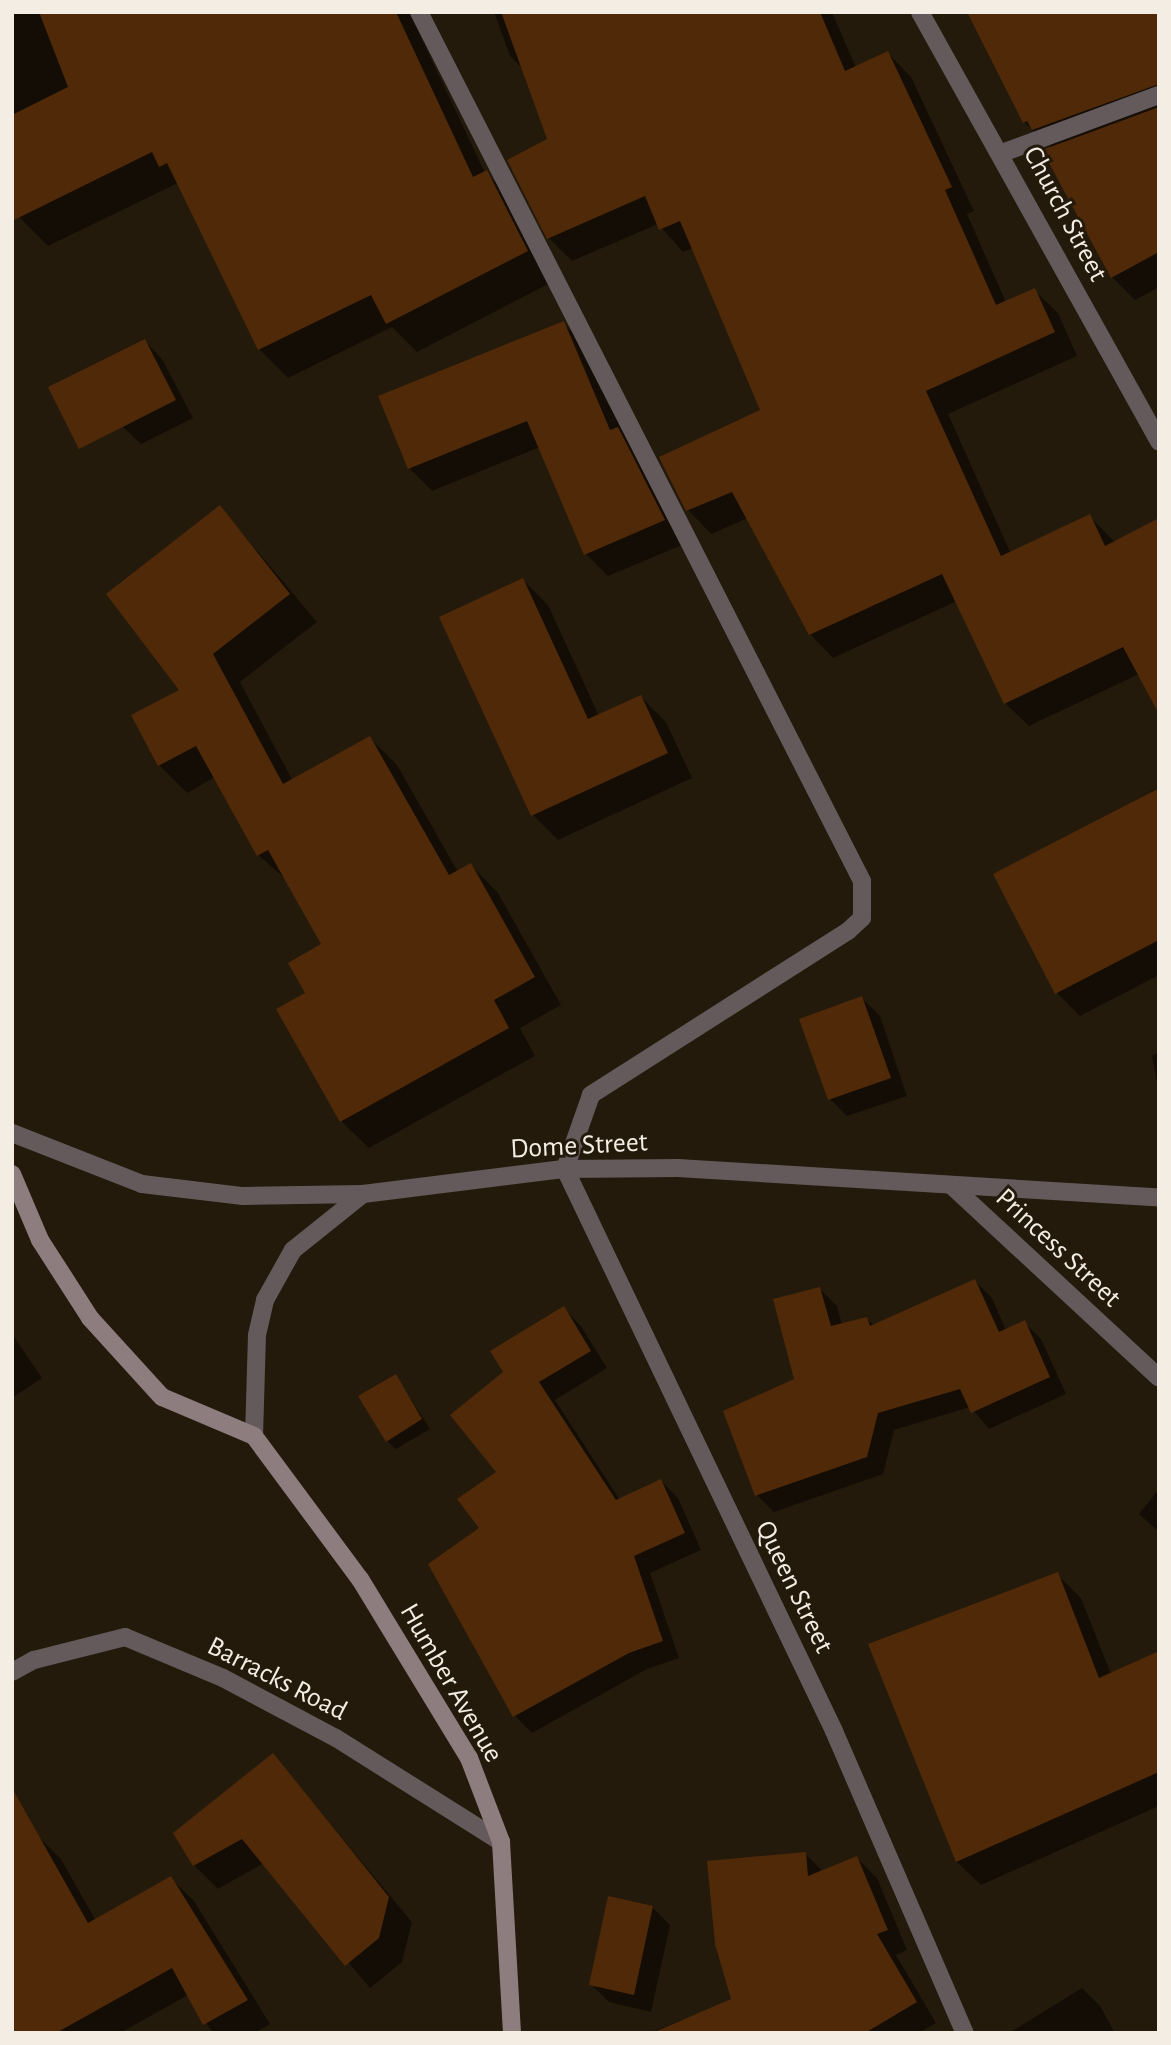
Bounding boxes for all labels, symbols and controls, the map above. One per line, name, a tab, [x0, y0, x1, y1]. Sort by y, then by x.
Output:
street label: Church Street	[1015, 141, 1115, 287]
street label: Dome Street	[510, 1126, 648, 1166]
street label: Princess Street	[988, 1181, 1128, 1315]
street label: Queen Street	[748, 1515, 840, 1659]
street label: Humber Avenue	[392, 1598, 510, 1768]
street label: Barracks Road	[201, 1629, 353, 1729]

